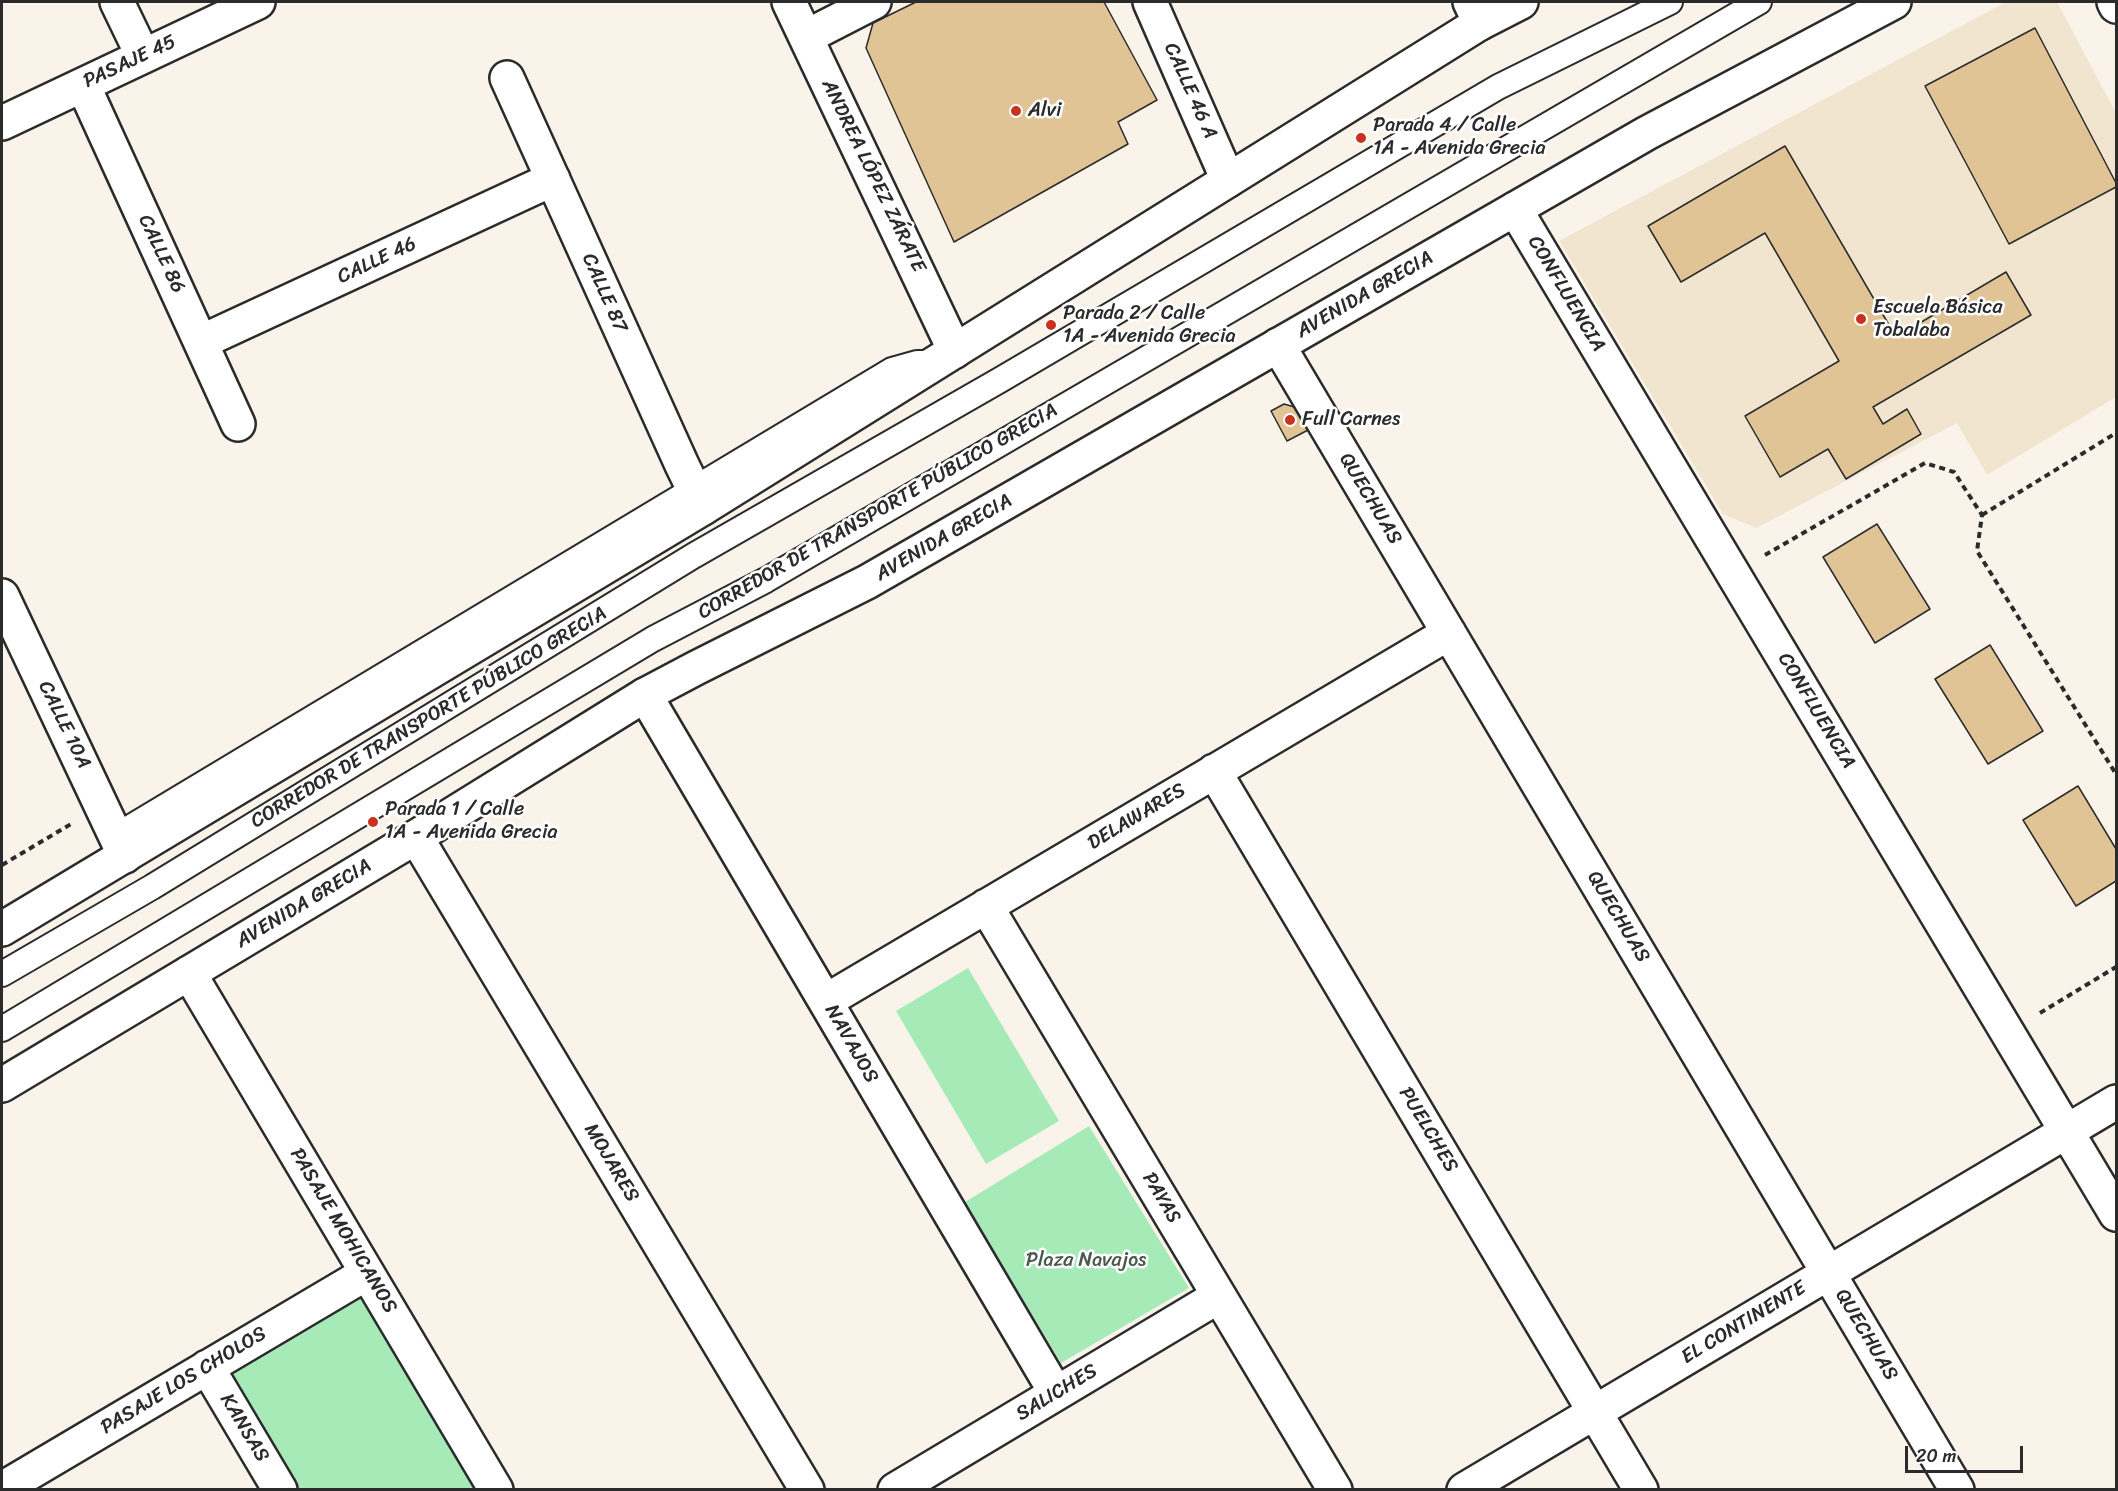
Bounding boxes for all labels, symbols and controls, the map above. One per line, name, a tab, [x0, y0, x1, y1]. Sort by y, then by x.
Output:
street label: PASAJE 45	[80, 30, 180, 94]
street label: CALLE 46 A	[1158, 39, 1222, 143]
street label: ANDREA LÓPEZ ZÁRATE	[816, 75, 930, 277]
place label: Alvi	[1028, 99, 1062, 123]
marker: Alvi	[1009, 104, 1023, 118]
place label: Parada 4 / Calle 1A - Avenida Grecia	[1373, 114, 1546, 161]
marker: Parada 4 / Calle 1A - Avenida Grecia	[1354, 131, 1368, 145]
street label: CALLE 86	[132, 211, 190, 297]
street label: CALLE 46	[334, 232, 420, 290]
street label: CONFLUENCIA	[1522, 232, 1610, 356]
street label: AVENIDA GRECIA	[1293, 246, 1437, 344]
street label: CALLE 87	[576, 250, 632, 336]
place label: Escuela Básica Tobalaba	[1873, 296, 2003, 343]
place label: Parada 2 / Calle 1A - Avenida Grecia	[1063, 302, 1236, 349]
marker: Escuela Básica Tobalaba	[1854, 312, 1868, 326]
marker: Parada 2 / Calle 1A - Avenida Grecia	[1044, 318, 1058, 332]
street label: CORREDOR DE TRANSPORTE PÚBLICO GRECIA	[694, 399, 1062, 625]
place label: Full Carnes	[1302, 408, 1400, 432]
marker: Full Carnes	[1283, 413, 1297, 427]
street label: QUECHUAS	[1333, 449, 1407, 549]
street label: AVENIDA GRECIA	[872, 489, 1016, 587]
street label: CORREDOR DE TRANSPORTE PÚBLICO GRECIA	[247, 602, 611, 834]
street label: CONFLUENCIA	[1772, 649, 1860, 773]
street label: CALLE 10A	[32, 677, 96, 773]
street label: DELAWARES	[1084, 778, 1190, 856]
place label: Parada 1 / Calle 1A - Avenida Grecia	[385, 798, 558, 845]
marker: Parada 1 / Calle 1A - Avenida Grecia	[366, 815, 380, 829]
street label: AVENIDA GRECIA	[232, 854, 376, 954]
street label: QUECHUAS	[1581, 867, 1655, 967]
street label: NAVAJOS	[819, 1000, 883, 1088]
street label: PUELCHES	[1393, 1083, 1463, 1177]
street label: MOJARES	[578, 1119, 644, 1207]
street label: PASAJE MOHICANOS	[284, 1144, 402, 1318]
street label: PAYAS	[1137, 1168, 1185, 1228]
park label: Plaza Navajos	[1026, 1249, 1146, 1273]
street label: EL CONTINENTE	[1677, 1276, 1811, 1370]
street label: QUECHUAS	[1829, 1285, 1903, 1385]
street label: PASAJE LOS CHOLOS	[97, 1322, 271, 1440]
street label: SALICHES	[1012, 1359, 1102, 1427]
street label: KANSAS	[214, 1389, 274, 1467]
scale bar	[1908, 1434, 2026, 1472]
text: 20 m	[1916, 1440, 1956, 1472]

